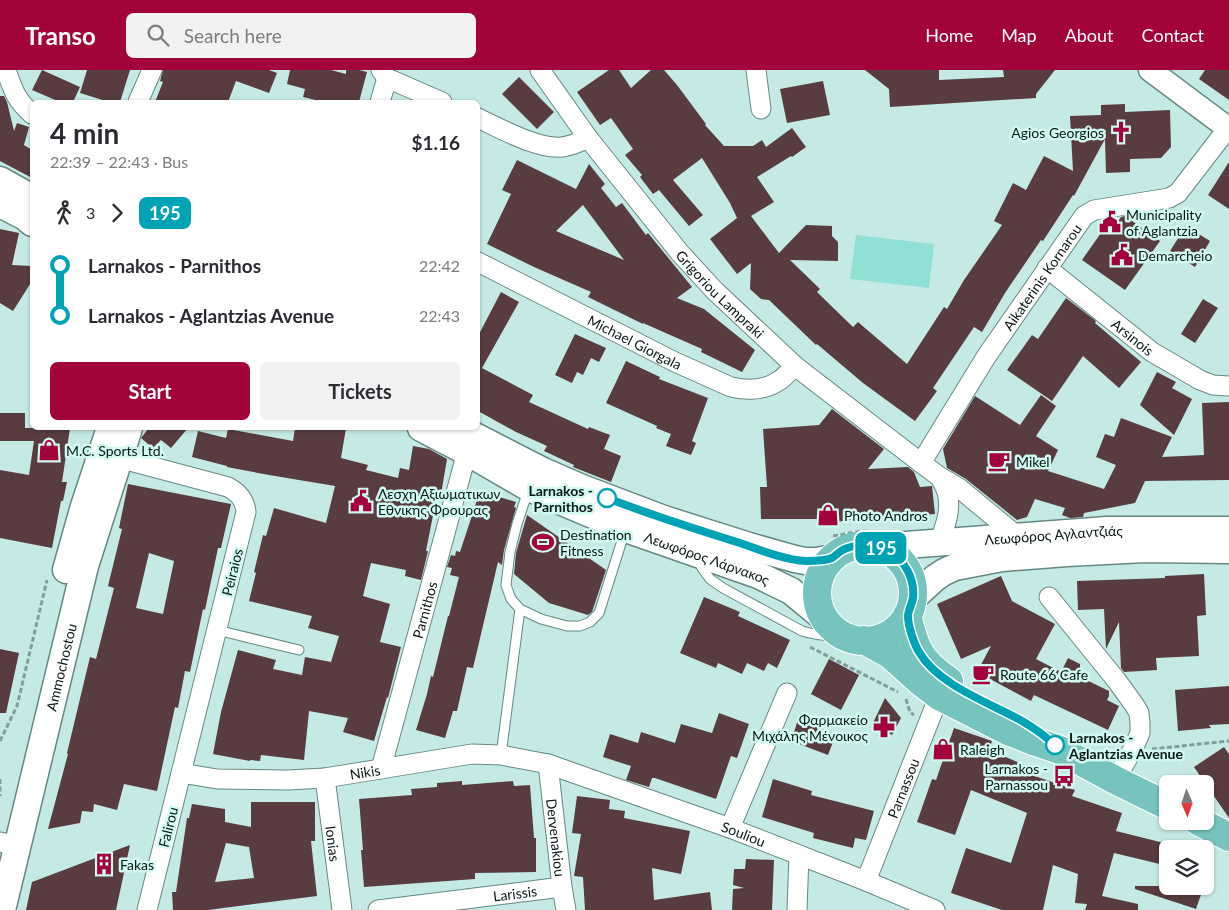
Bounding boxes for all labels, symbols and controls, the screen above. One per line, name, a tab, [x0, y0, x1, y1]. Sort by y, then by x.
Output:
search box	[126, 13, 476, 58]
text: Transo	[25, 21, 96, 50]
icon: search	[144, 21, 172, 49]
text: Search here	[184, 24, 282, 47]
text: Home	[925, 24, 973, 46]
text: Map	[1001, 24, 1037, 46]
text: About	[1065, 24, 1114, 46]
text: Contact	[1142, 24, 1204, 46]
text: 4 min	[50, 116, 119, 150]
church icon: Agios Georgios	[1108, 119, 1134, 145]
place label: Agios Georgios	[1011, 124, 1104, 141]
text: $1.16	[411, 131, 460, 154]
text: 22:39 – 22:43 · Bus	[50, 152, 188, 171]
icon: walk	[50, 199, 78, 227]
icon: forward	[103, 199, 131, 227]
text: 195	[149, 202, 181, 224]
text: 3	[86, 203, 95, 222]
place label: Municipality of Aglantzia	[1126, 206, 1202, 239]
public building icon: Municipality of Aglantzia	[1097, 209, 1123, 235]
street label: Aikaterinis Kornarou	[999, 220, 1085, 333]
public building icon: Demarcheio	[1109, 242, 1135, 268]
street label: Grigoriou Lampraki	[673, 246, 768, 341]
place label: Demarcheio	[1138, 247, 1212, 264]
text: Larnakos - Parnithos	[88, 254, 261, 277]
text: 22:42	[419, 256, 460, 275]
text: Larnakos - Aglantzias Avenue	[88, 304, 334, 327]
text: 22:43	[419, 306, 460, 325]
street label: Michael Giorgala	[585, 311, 685, 372]
street label: Arsinois	[1108, 315, 1157, 359]
button: Start	[50, 362, 250, 420]
button: Tickets	[260, 362, 460, 420]
shop icon: M.C. Sports Ltd.	[36, 437, 62, 463]
place label: M.C. Sports Ltd.	[66, 442, 164, 459]
cafe icon: Mikel	[986, 448, 1012, 474]
place label: Mikel	[1016, 453, 1050, 470]
place label: Larnakos - Parnithos	[528, 482, 593, 515]
place label: Λεσχη Αξιωματικων Εθνικης Φρουρας	[378, 485, 501, 518]
public building icon: Λεσχη Αξιωματικων Εθνικης Φρουρας	[348, 488, 374, 514]
marker: Larnakos - Parnithos	[597, 488, 617, 508]
shop icon: Photo Andros	[815, 502, 841, 528]
place label: Photo Andros	[844, 507, 928, 524]
street label: Λεωφόρος Αγλαντζιάς	[984, 521, 1123, 548]
place label: Destination Fitness	[560, 526, 632, 559]
street label: Λεωφόρος Λάρνακος	[642, 528, 773, 588]
sports icon: Destination Fitness	[530, 529, 556, 555]
line badge: 195	[852, 532, 910, 564]
text: 195	[865, 537, 897, 559]
street label: Peiraios	[218, 547, 246, 597]
street label: Parnithos	[408, 579, 440, 640]
street label: Ammochostou	[42, 621, 79, 713]
cafe icon: Route 66 Cafe	[970, 661, 996, 687]
place label: Route 66 Cafe	[1000, 666, 1088, 683]
place label: Φαρμακείο Μιχάλης Μένοικος	[752, 711, 868, 744]
pharmacy icon: Φαρμακείο Μιχάλης Μένοικος	[871, 714, 897, 740]
place label: Larnakos - Aglantzias Avenue	[1068, 729, 1183, 762]
marker: Larnakos - Aglantzias Avenue	[1045, 735, 1065, 755]
shop icon: Raleigh	[930, 736, 956, 762]
place label: Raleigh	[960, 741, 1005, 758]
street label: Parnassou	[883, 756, 922, 820]
place label: Larnakos - Parnassou	[984, 760, 1048, 793]
street label: Nikis	[348, 761, 381, 782]
bus stop icon: Larnakos - Parnassou	[1051, 763, 1077, 789]
north arrow	[1159, 775, 1214, 830]
map controls	[1159, 775, 1214, 895]
street label: Dervenakiou	[543, 798, 569, 878]
street label: Falirou	[155, 805, 181, 849]
street label: Souliou	[719, 817, 768, 850]
street label: Ionias	[323, 825, 344, 862]
button: layers	[1159, 840, 1214, 895]
building icon: Fakas	[91, 851, 117, 877]
place label: Fakas	[120, 856, 154, 873]
street label: Larissis	[492, 882, 538, 904]

